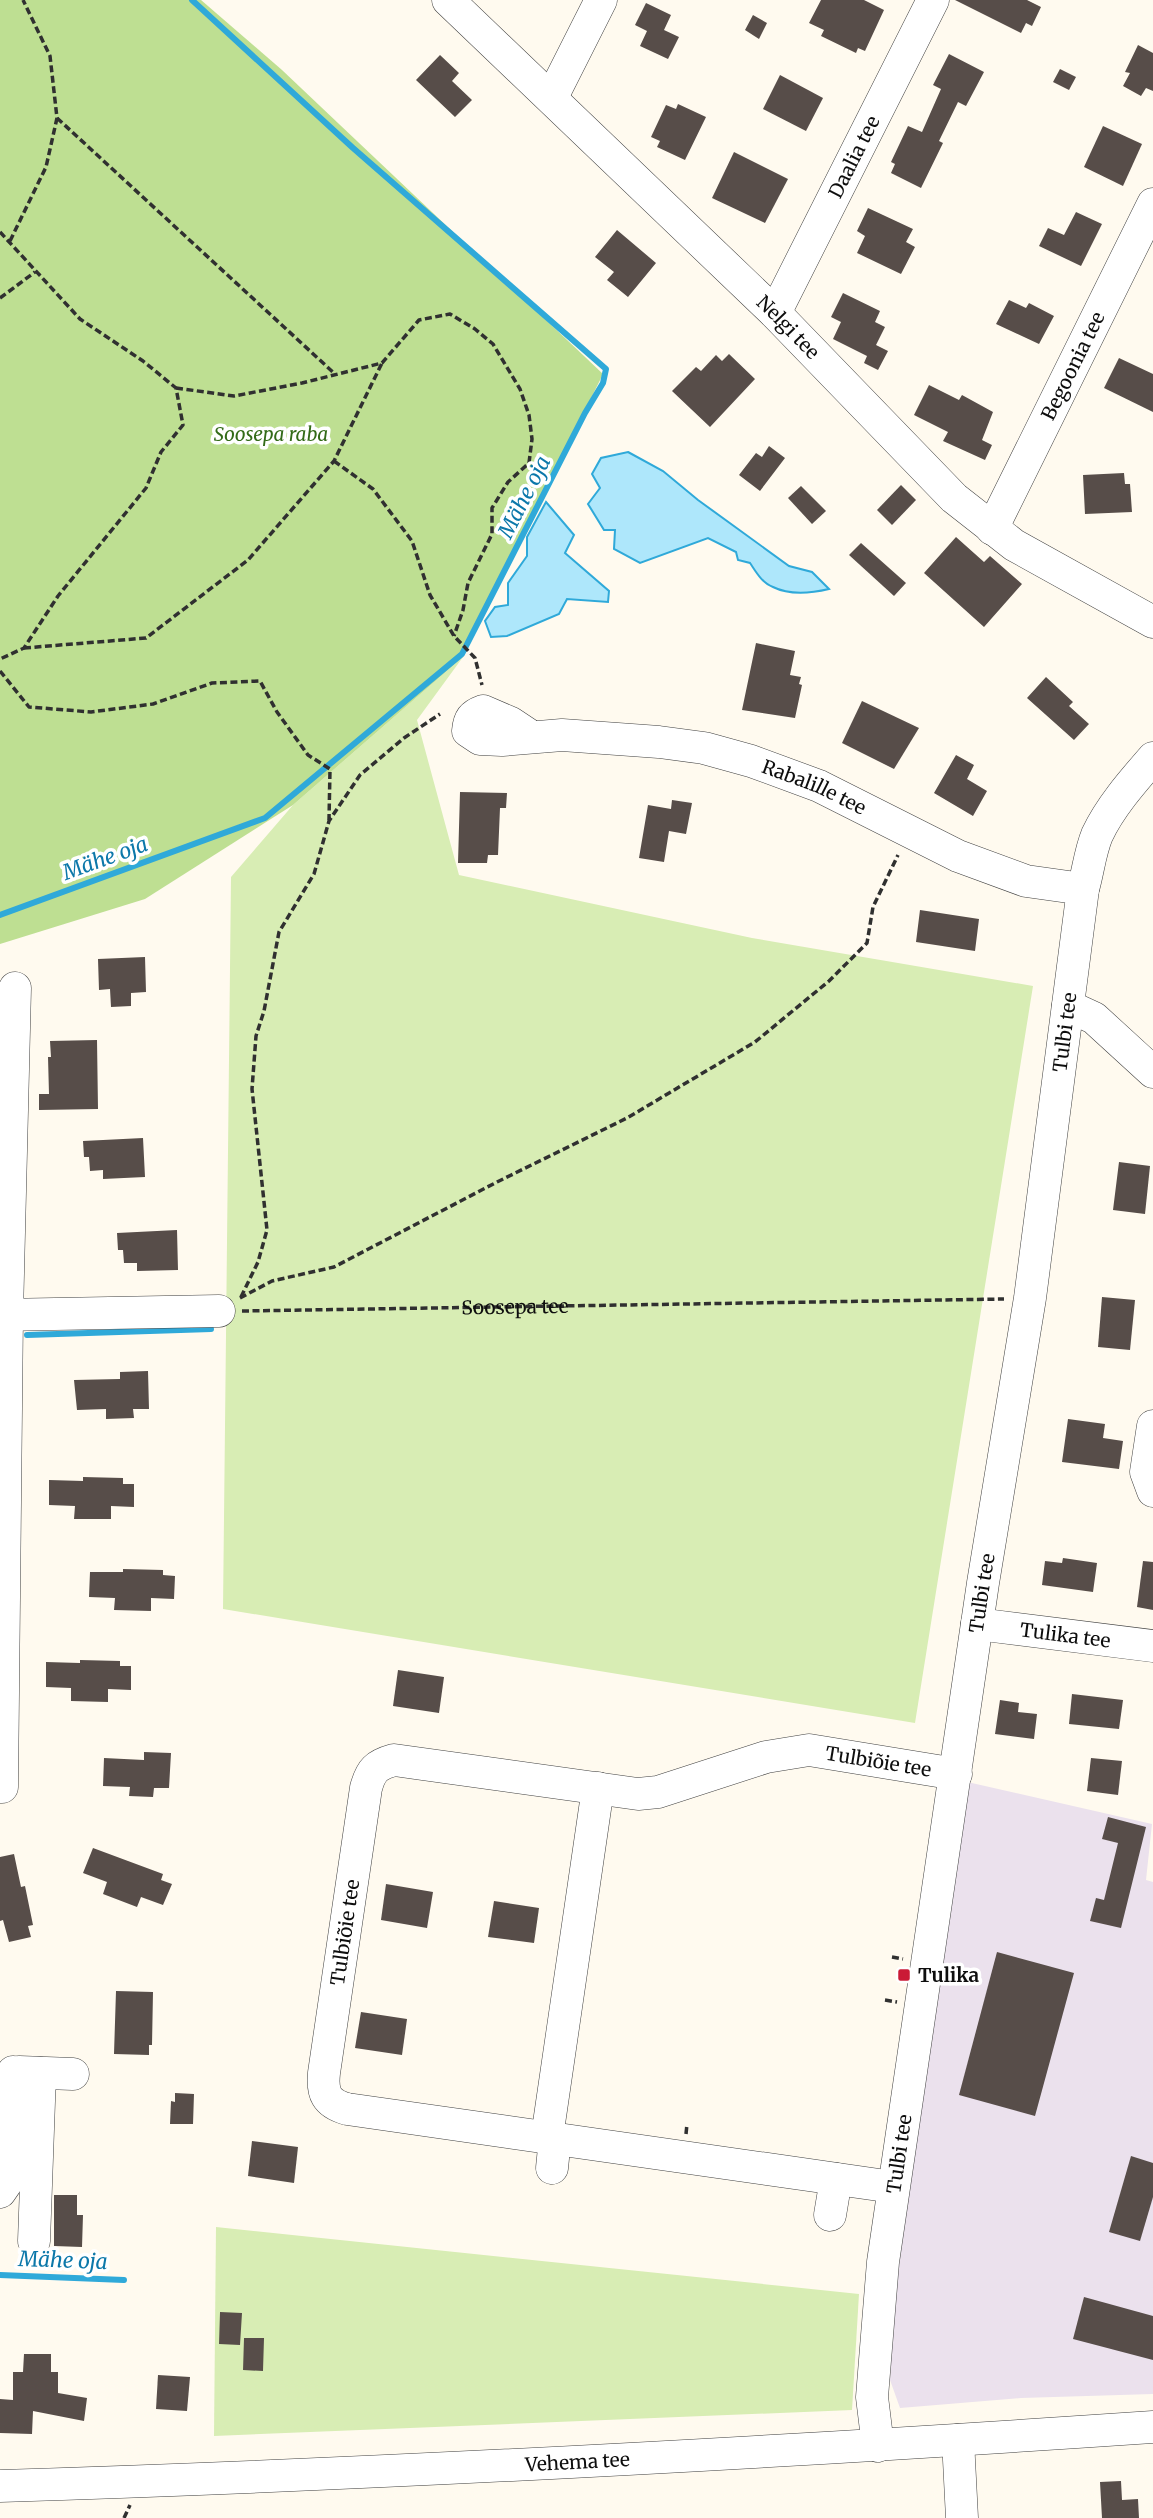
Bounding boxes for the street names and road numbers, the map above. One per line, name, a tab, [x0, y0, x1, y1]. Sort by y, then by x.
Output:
street label: Daalia tee	[823, 112, 885, 202]
street label: Nelgi tee	[752, 290, 825, 364]
street label: Begoonia tee	[1036, 308, 1110, 424]
street label: Rabalille tee	[759, 754, 870, 820]
street label: Tulbi tee	[1047, 991, 1081, 1073]
street label: Soosepa tee	[461, 1294, 569, 1320]
street label: Tulbi tee	[964, 1551, 1000, 1634]
street label: Tulika tee	[1019, 1617, 1112, 1653]
street label: Tulbiõie tee	[824, 1741, 933, 1782]
street label: Tulbiõie tee	[325, 1877, 364, 1987]
street label: Tulbi tee	[881, 2113, 917, 2195]
street label: Vehema tee	[524, 2447, 630, 2476]

